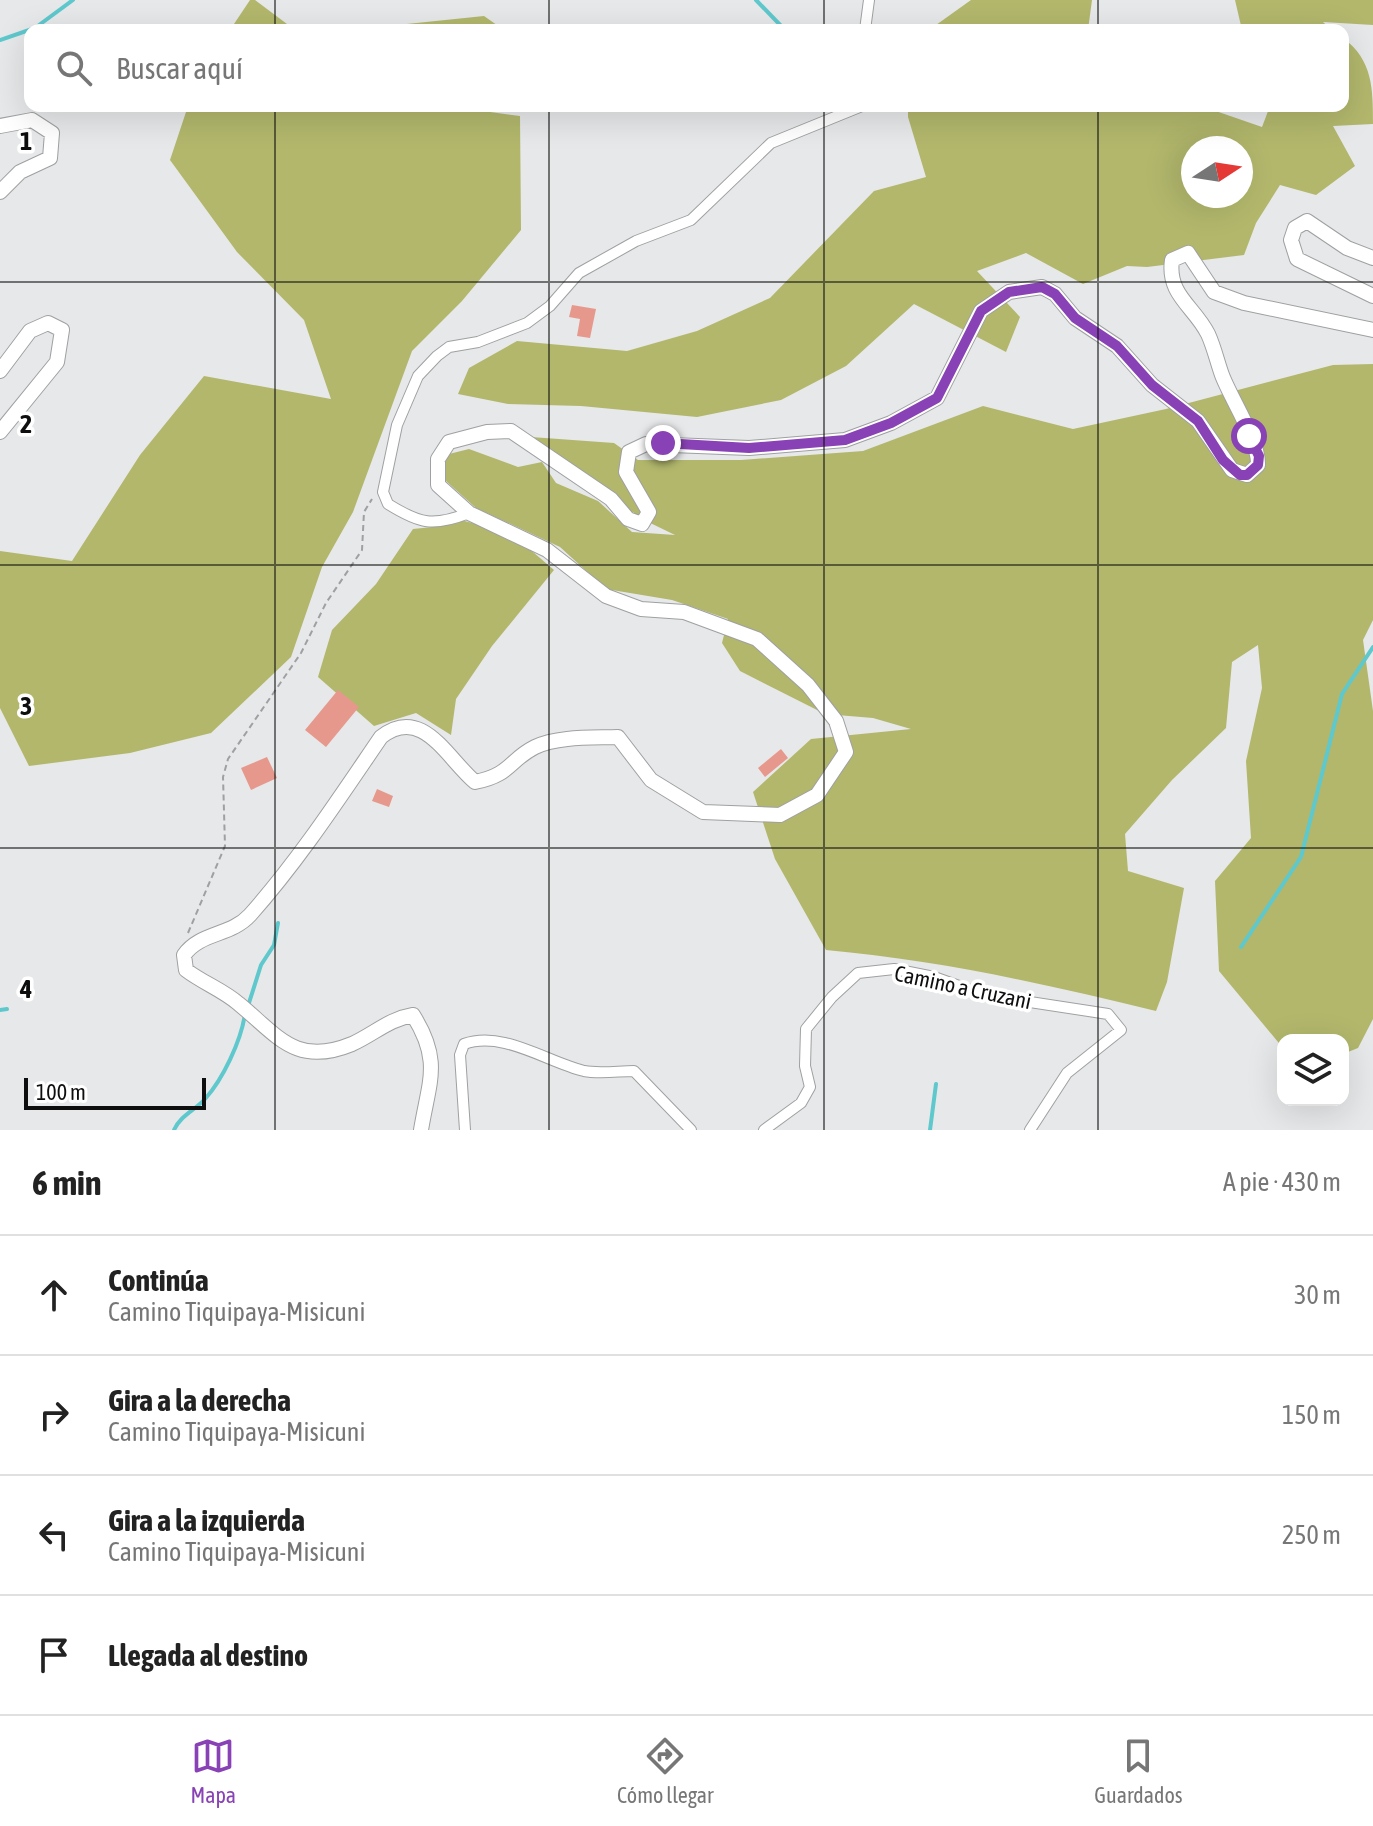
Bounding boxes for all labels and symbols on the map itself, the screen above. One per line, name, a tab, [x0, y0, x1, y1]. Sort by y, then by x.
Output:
text: 1	[20, 126, 32, 156]
north arrow	[1181, 136, 1253, 208]
text: 2	[20, 409, 32, 439]
route start	[1231, 418, 1267, 454]
route end	[645, 425, 681, 461]
text: 3	[20, 691, 32, 721]
street label: Camino a Cruzani	[892, 960, 1034, 1014]
text: 4	[19, 974, 32, 1004]
scale bar	[24, 1074, 206, 1110]

